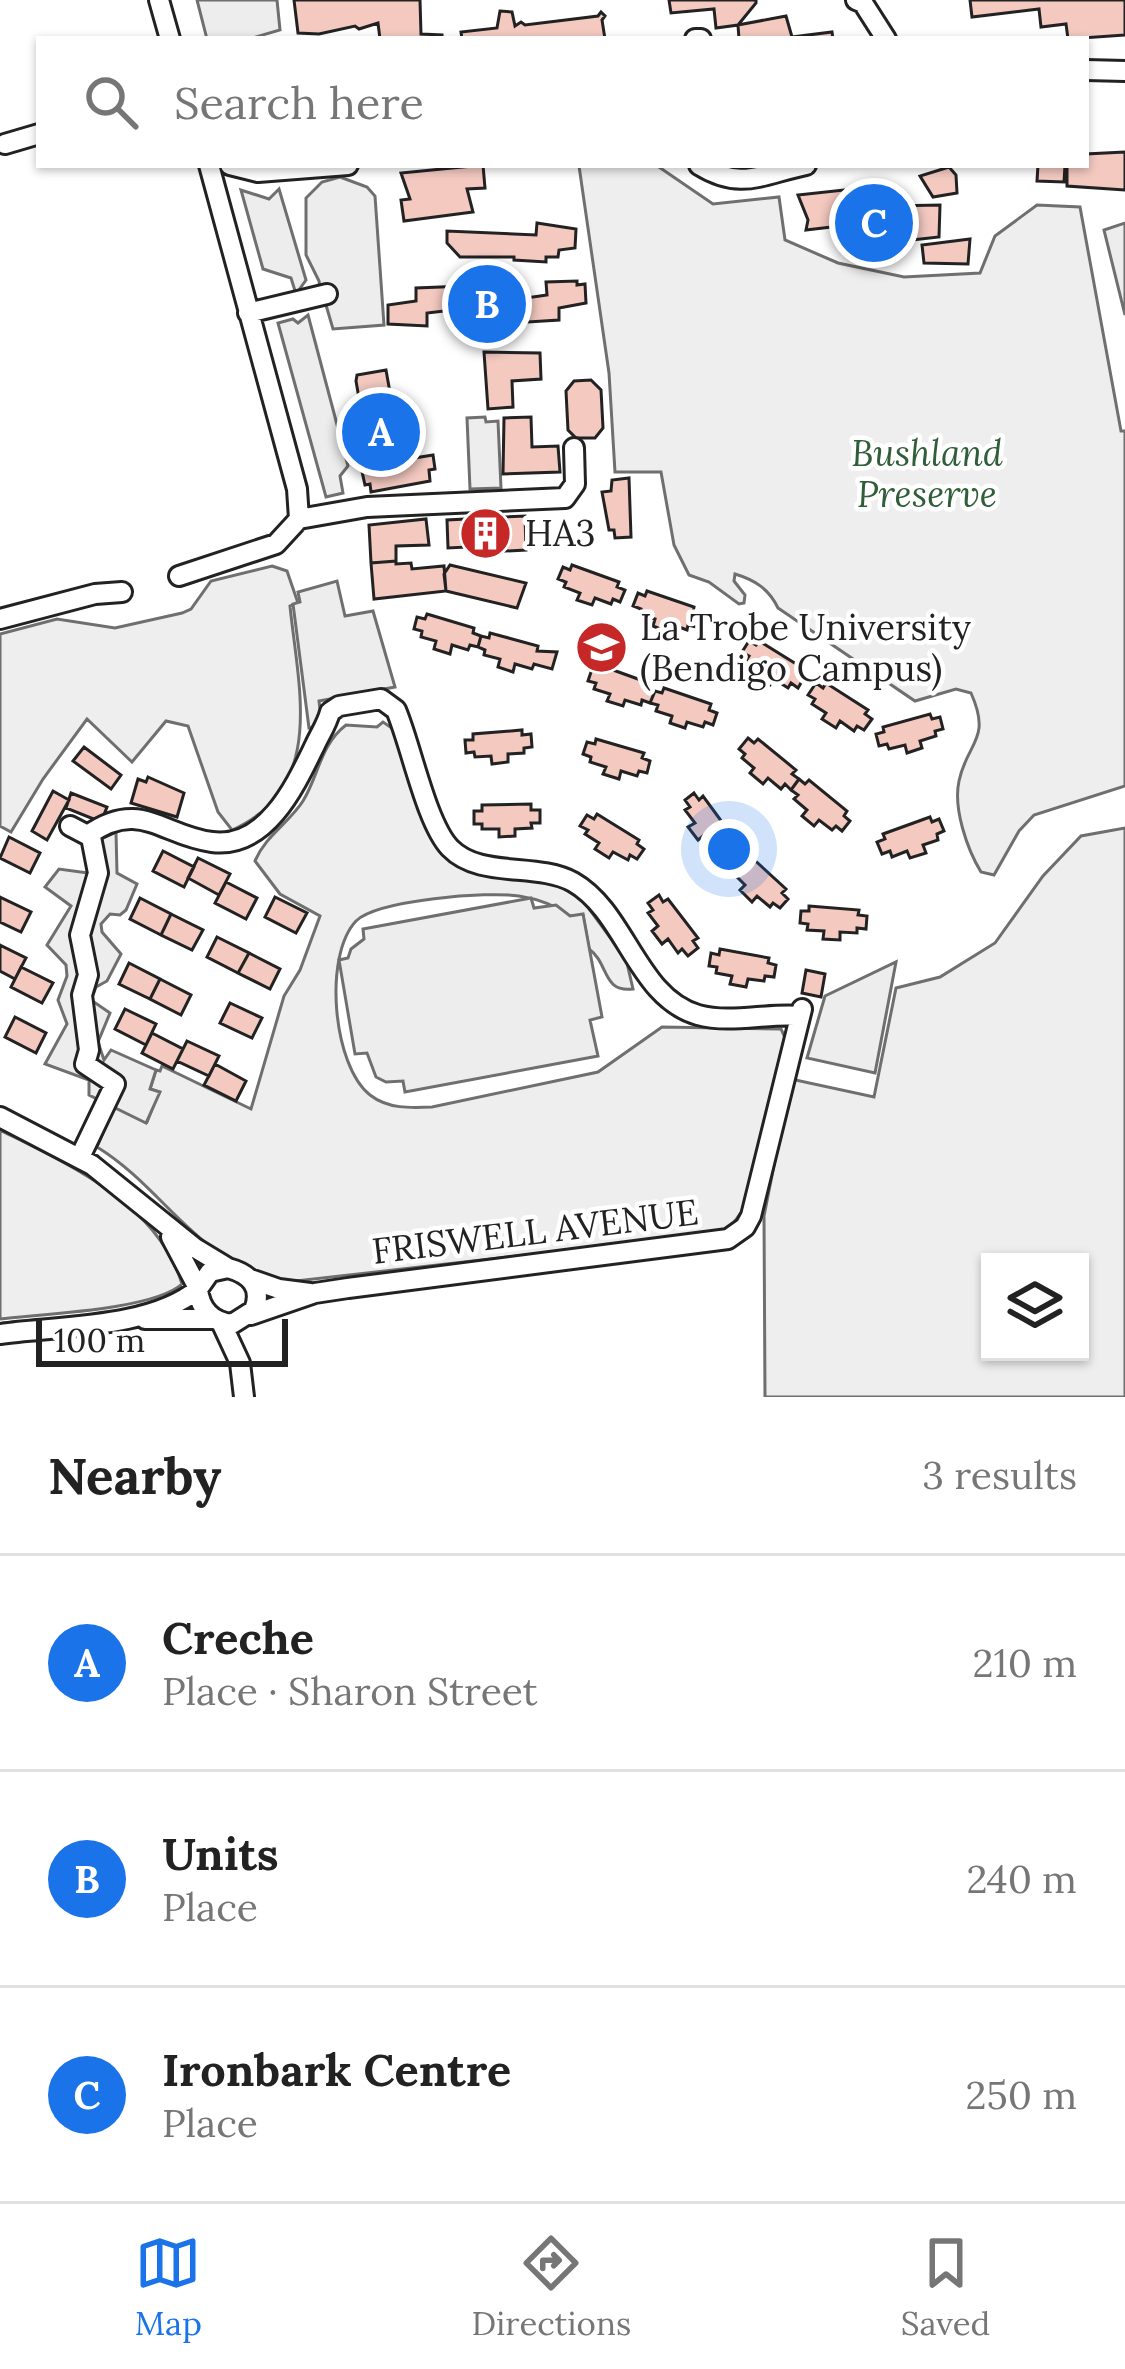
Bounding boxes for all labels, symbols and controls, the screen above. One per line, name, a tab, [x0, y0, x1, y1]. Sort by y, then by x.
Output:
search box	[36, 36, 1089, 168]
icon: search	[78, 69, 144, 135]
text: Search here	[174, 74, 424, 131]
pin: C	[835, 178, 913, 268]
pin: B	[448, 259, 526, 349]
pin: A	[342, 387, 420, 477]
park label: Bushland Preserve	[851, 430, 1003, 517]
building icon: HA3	[458, 505, 514, 561]
place label: HA3	[525, 510, 596, 556]
place label: La Trobe University (Bendigo Campus)	[640, 604, 971, 691]
school or university icon: La Trobe University (Bendigo Campus)	[573, 620, 629, 676]
your location	[699, 819, 759, 879]
street label: FRISWELL AVENUE	[369, 1188, 701, 1274]
map controls	[981, 1253, 1089, 1361]
button: layers	[981, 1253, 1089, 1361]
scale bar	[36, 1313, 288, 1366]
text: 100 m	[54, 1319, 145, 1361]
text: Nearby	[48, 1443, 221, 1508]
text: 3 results	[922, 1450, 1077, 1500]
text: Creche	[162, 1609, 314, 1666]
text: A	[74, 1638, 100, 1688]
text: 210 m	[973, 1638, 1077, 1688]
text: Place · Sharon Street	[162, 1666, 538, 1716]
text: Units	[162, 1825, 279, 1882]
text: B	[74, 1854, 100, 1904]
text: 240 m	[966, 1854, 1077, 1904]
text: Place	[162, 1882, 258, 1932]
text: Ironbark Centre	[162, 2041, 511, 2098]
text: C	[74, 2070, 100, 2120]
text: 250 m	[965, 2070, 1077, 2120]
text: Place	[162, 2098, 258, 2148]
tab: Map	[135, 2230, 202, 2344]
tab: Directions	[472, 2230, 631, 2344]
tab: Saved	[901, 2230, 990, 2344]

